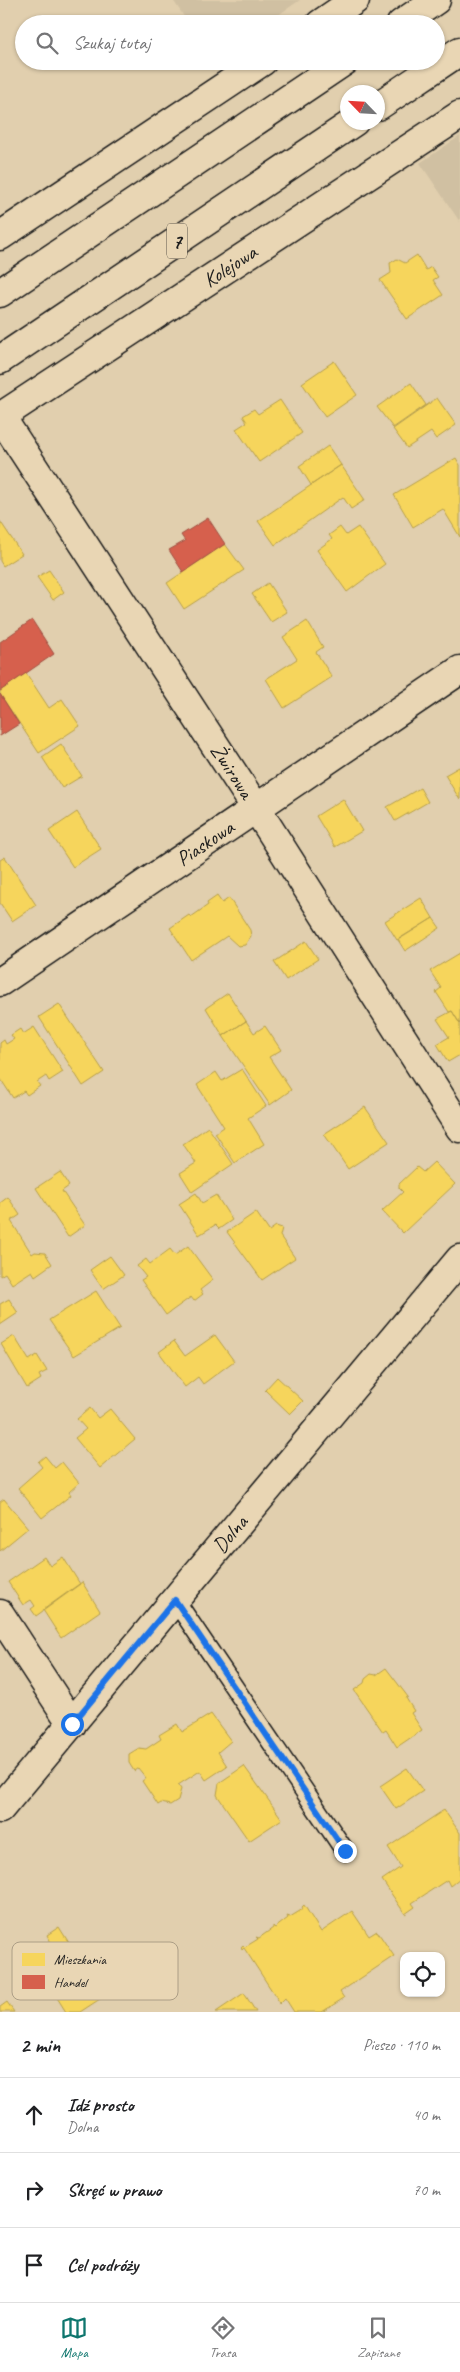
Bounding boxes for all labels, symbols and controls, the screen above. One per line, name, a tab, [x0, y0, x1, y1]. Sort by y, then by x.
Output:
search box	[15, 15, 445, 70]
icon: search	[33, 29, 61, 57]
text: Szukaj tutaj	[73, 31, 150, 55]
north arrow	[340, 85, 385, 130]
road number: 7	[167, 224, 187, 258]
street label: Kolejowa	[198, 238, 263, 293]
street label: Żwirowa	[205, 739, 261, 805]
street label: Piaskowa	[171, 813, 241, 872]
street label: Dolna	[207, 1509, 254, 1558]
route start	[61, 1713, 84, 1736]
route end	[334, 1840, 357, 1863]
legend	[12, 1942, 178, 2000]
text: Mieszkania	[54, 1951, 107, 1968]
map controls	[400, 1952, 445, 1997]
button: locate	[400, 1952, 445, 1997]
text: Handel	[54, 1974, 89, 1991]
text: 2 min	[20, 2032, 60, 2058]
text: Pieszo · 110 m	[363, 2035, 440, 2055]
text: Idź prosto	[67, 2093, 134, 2117]
icon: ahead	[20, 2101, 48, 2129]
text: 40 m	[413, 2105, 440, 2125]
text: Dolna	[67, 2117, 98, 2137]
icon: right	[20, 2176, 48, 2204]
text: Skręć w prawo	[67, 2178, 162, 2202]
text: 70 m	[413, 2180, 440, 2200]
icon: arrive	[20, 2251, 48, 2279]
text: Cel podróży	[67, 2253, 138, 2277]
tab: Mapa	[60, 2314, 88, 2361]
tab: Trasa	[209, 2314, 237, 2361]
tab: Zapisane	[357, 2314, 400, 2361]

